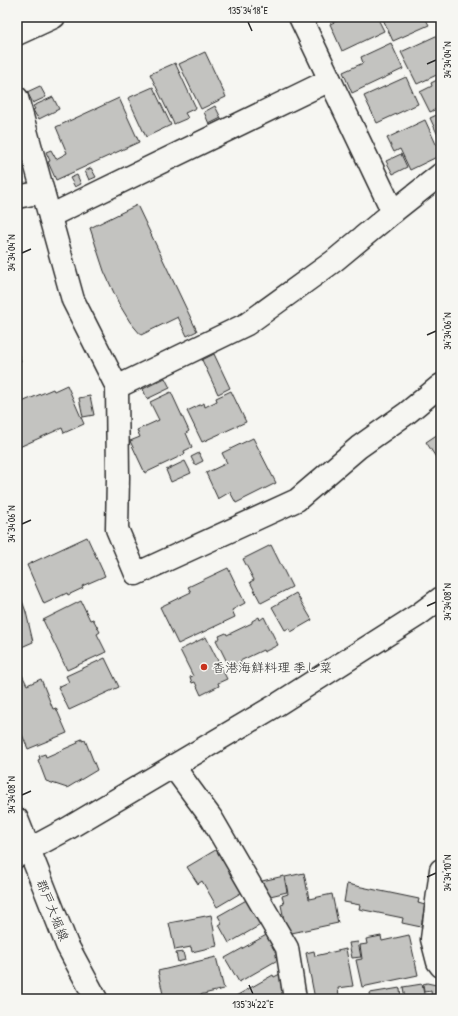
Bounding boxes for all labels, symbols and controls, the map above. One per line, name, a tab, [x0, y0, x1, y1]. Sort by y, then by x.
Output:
text: 135°34'18"E	[228, 4, 269, 17]
text: 34°34'04"N	[441, 42, 454, 79]
text: 34°34'04"N	[5, 235, 18, 272]
text: 34°34'06"N	[441, 312, 454, 350]
text: 34°34'06"N	[5, 505, 18, 543]
text: 34°34'08"N	[441, 583, 454, 621]
place label: 香港海鮮料理 季し菜	[212, 658, 332, 676]
marker: 香港海鮮料理 季し菜	[199, 662, 209, 672]
text: 34°34'08"N	[5, 776, 18, 814]
text: 34°34'10"N	[441, 855, 454, 891]
street label: 郡戸大堀線	[32, 876, 74, 944]
text: 135°34'22"E	[232, 998, 274, 1011]

